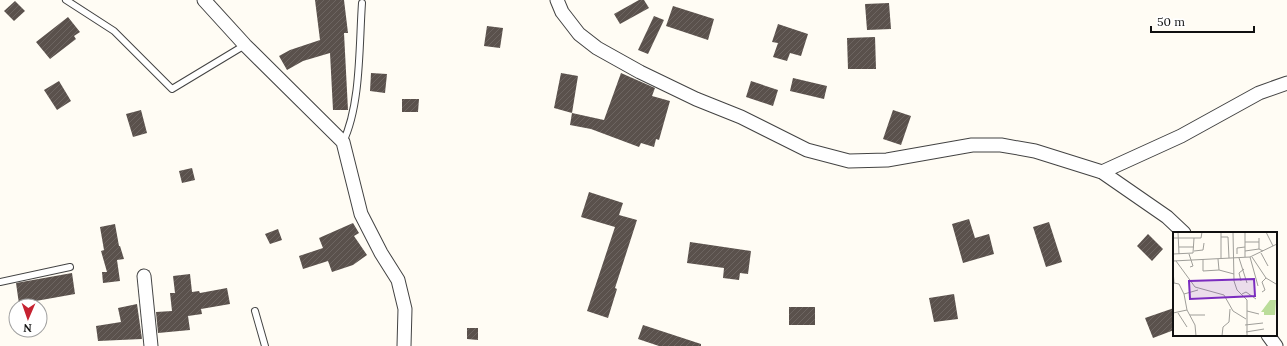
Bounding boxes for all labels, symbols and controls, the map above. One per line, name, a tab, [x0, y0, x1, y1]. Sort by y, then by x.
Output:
scale bar	[1151, 8, 1254, 34]
text: 50 m	[1157, 14, 1185, 29]
inset map	[1173, 232, 1277, 336]
north arrow	[8, 298, 48, 338]
text: N	[23, 321, 32, 335]

